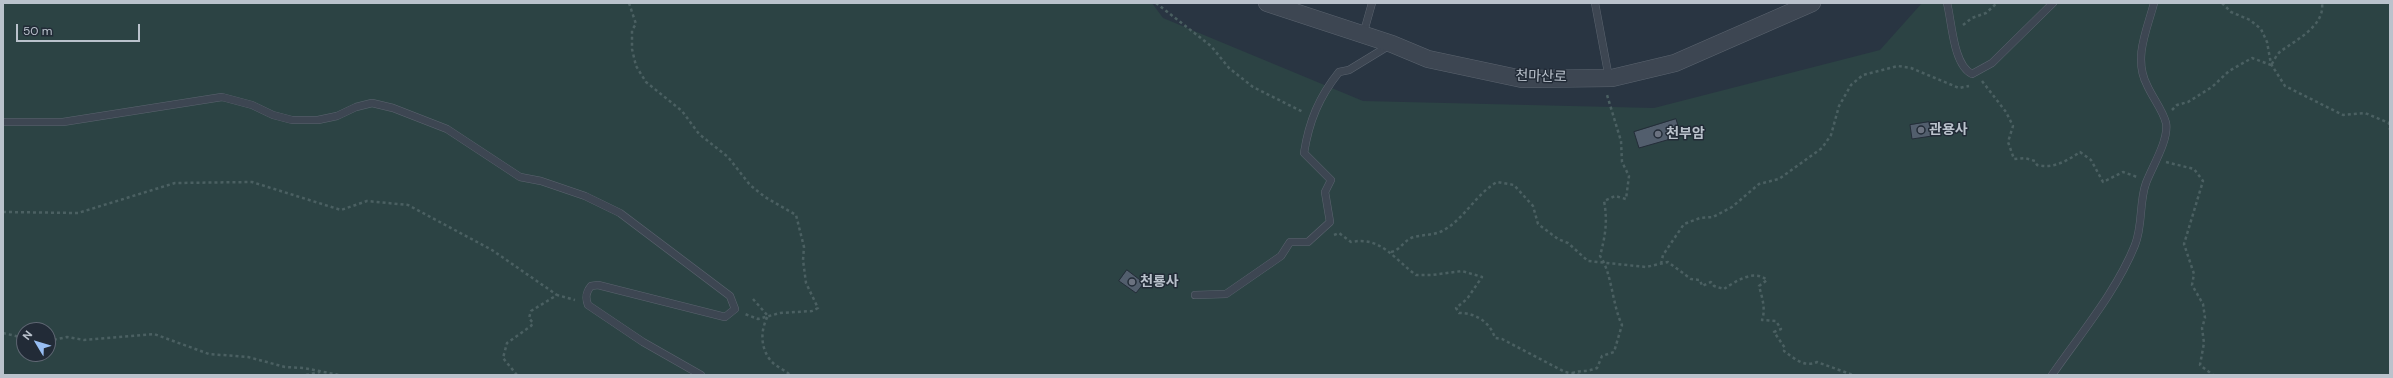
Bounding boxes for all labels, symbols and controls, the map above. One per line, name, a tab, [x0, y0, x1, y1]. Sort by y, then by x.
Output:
scale bar	[18, 16, 142, 42]
text: 50 m	[23, 23, 52, 39]
street label: 천마산로	[1515, 68, 1567, 86]
place label: 관용사	[1929, 122, 1968, 138]
marker: 관용사	[1916, 125, 1926, 135]
place label: 천부암	[1666, 126, 1705, 142]
marker: 천부암	[1653, 129, 1663, 139]
place label: 천룡사	[1140, 274, 1179, 290]
marker: 천룡사	[1127, 277, 1137, 287]
north arrow	[16, 322, 56, 362]
text: N	[19, 328, 35, 343]

